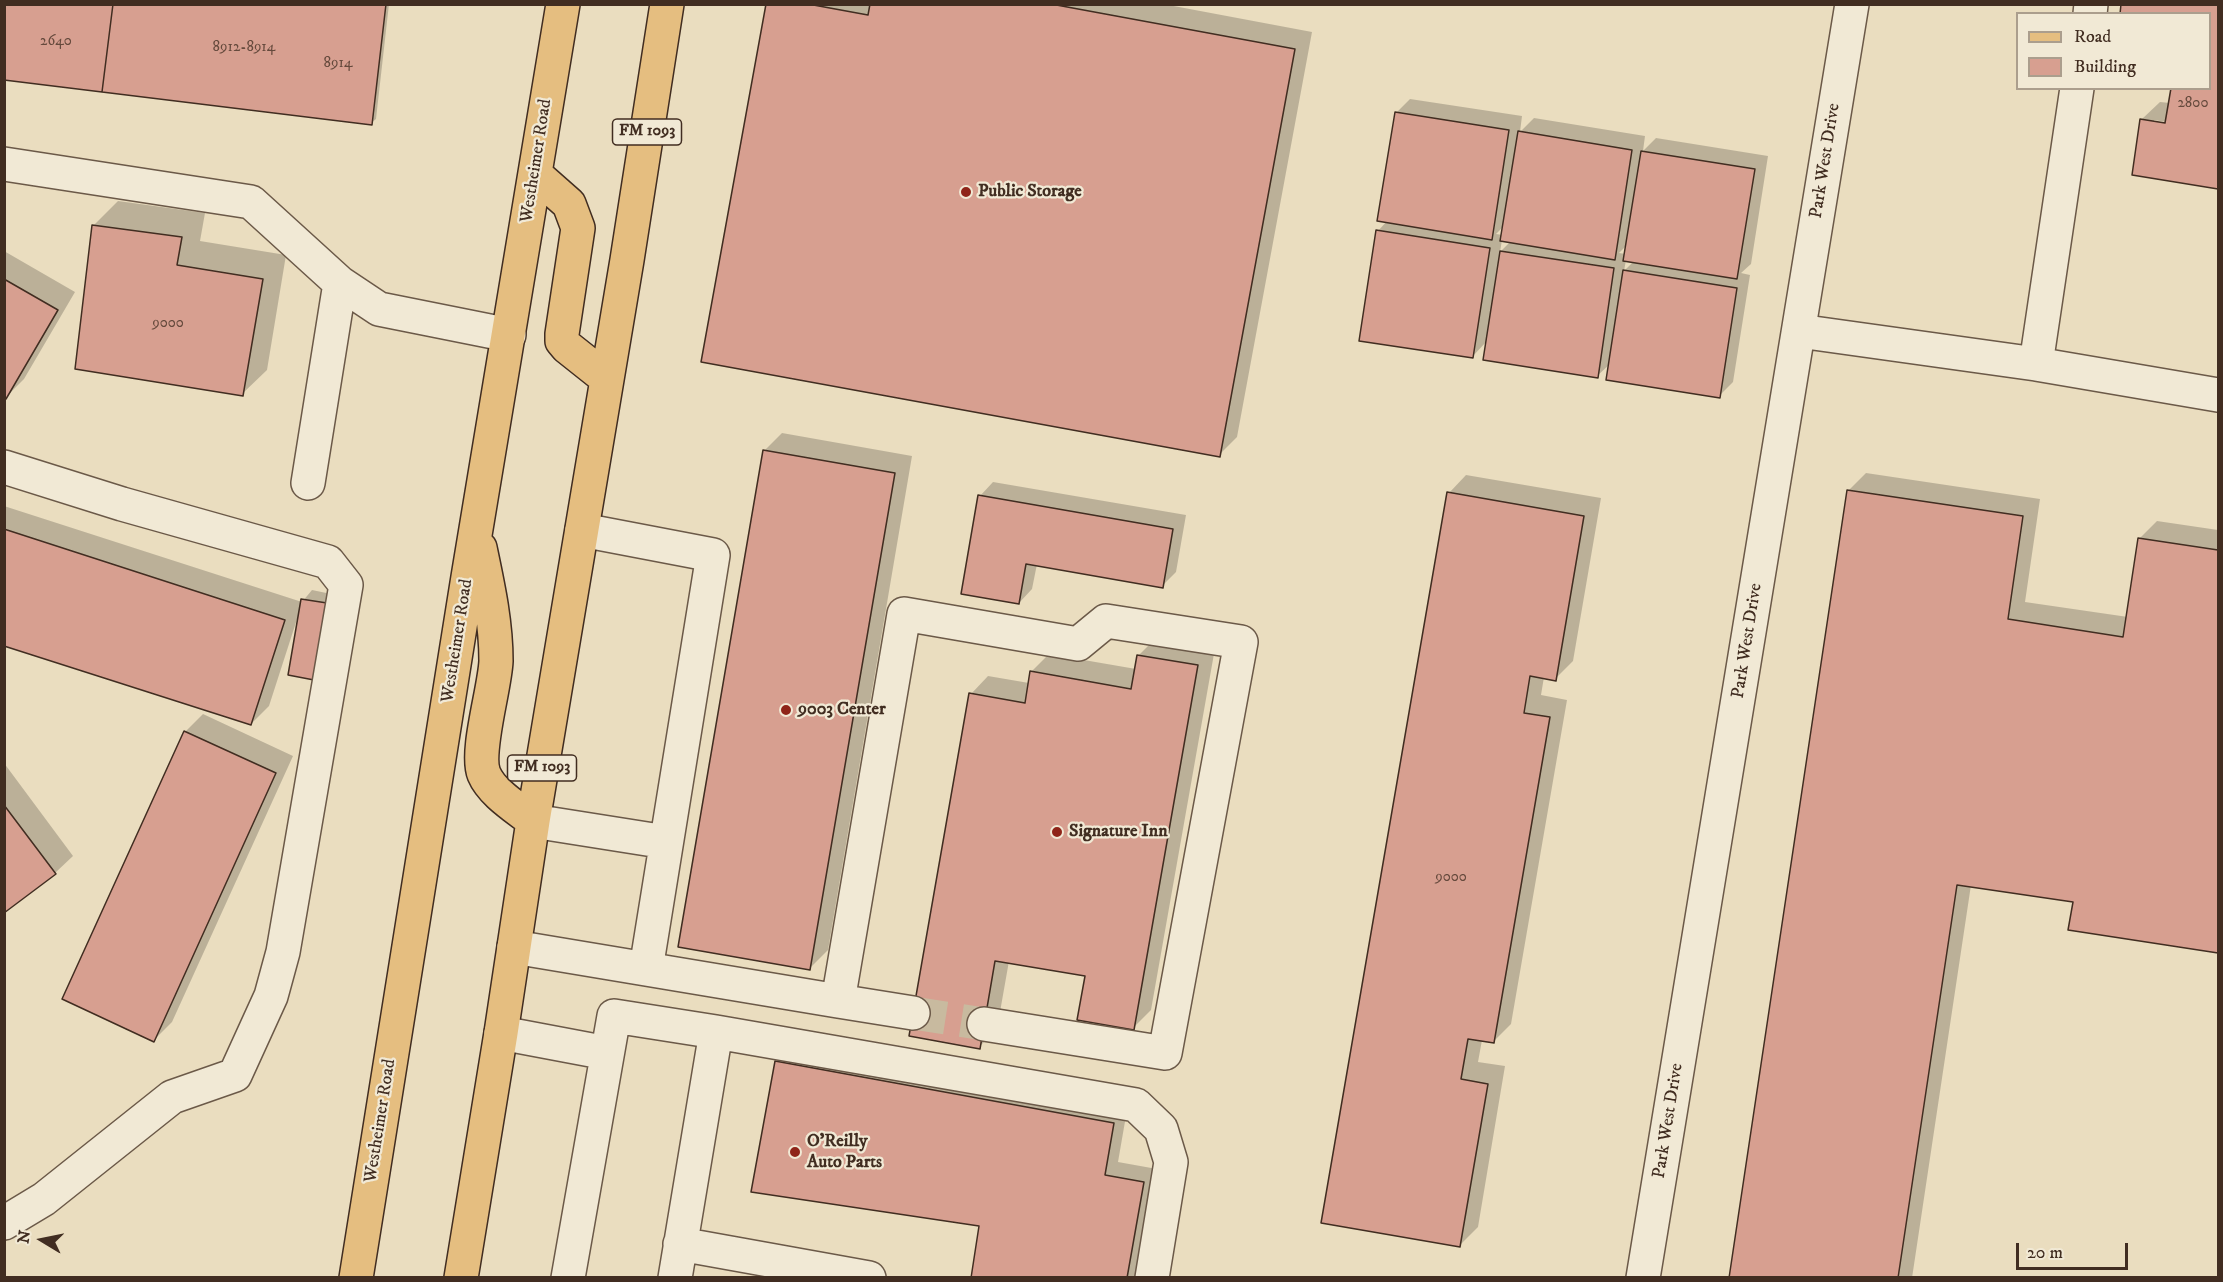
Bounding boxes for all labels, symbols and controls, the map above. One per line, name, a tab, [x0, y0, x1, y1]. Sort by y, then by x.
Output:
legend	[2016, 12, 2211, 90]
text: Road	[2074, 26, 2111, 48]
house number: 2640	[40, 33, 72, 51]
house number: 8912-8914	[213, 39, 275, 57]
house number: 8914	[323, 55, 353, 73]
text: Building	[2074, 56, 2136, 78]
house number: 2800	[2177, 95, 2209, 113]
street label: Westheimer Road	[517, 98, 557, 224]
street label: Park West Drive	[1806, 102, 1846, 220]
road number: FM 1093	[612, 119, 682, 145]
place label: Public Storage	[978, 181, 1082, 203]
marker: Public Storage	[959, 185, 973, 199]
house number: 9000	[152, 315, 184, 333]
street label: Westheimer Road	[438, 578, 478, 704]
street label: Park West Drive	[1728, 582, 1768, 700]
place label: 9003 Center	[798, 699, 886, 721]
marker: 9003 Center	[779, 703, 793, 717]
road number: FM 1093	[508, 755, 576, 781]
place label: Signature Inn	[1069, 821, 1168, 843]
marker: Signature Inn	[1050, 825, 1064, 839]
house number: 9000	[1435, 869, 1467, 887]
street label: Westheimer Road	[361, 1058, 401, 1184]
street label: Park West Drive	[1649, 1062, 1689, 1180]
place label: O'Reilly Auto Parts	[807, 1131, 882, 1174]
marker: O'Reilly Auto Parts	[788, 1145, 802, 1159]
north arrow	[12, 1210, 72, 1270]
text: N	[13, 1229, 35, 1245]
scale bar	[2019, 1231, 2132, 1269]
text: 20 m	[2027, 1242, 2063, 1264]

